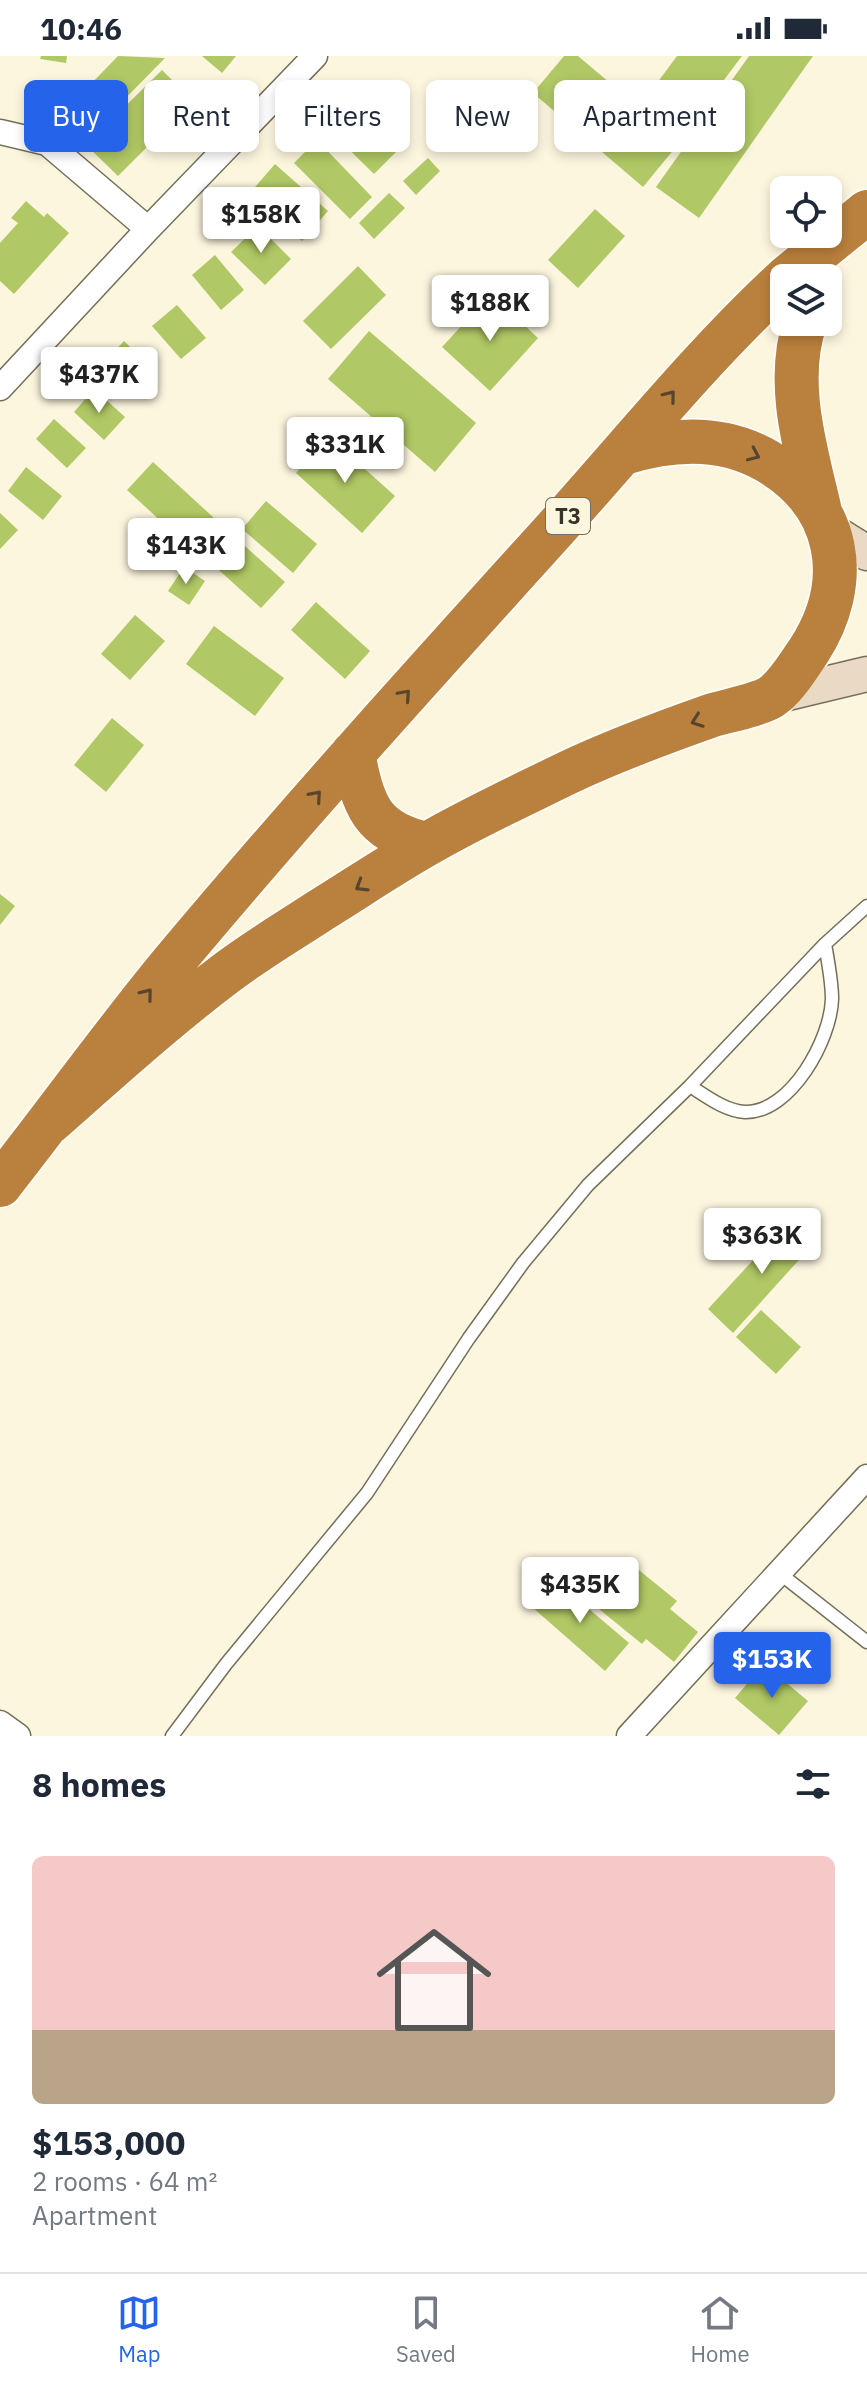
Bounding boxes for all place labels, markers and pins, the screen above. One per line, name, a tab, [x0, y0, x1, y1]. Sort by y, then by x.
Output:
pin: $158K	[205, 187, 317, 255]
pin: $188K	[434, 275, 546, 343]
pin: $437K	[43, 347, 155, 415]
pin: $331K	[289, 417, 401, 485]
pin: $143K	[130, 518, 242, 586]
pin: $363K	[706, 1208, 818, 1276]
pin: $435K	[524, 1557, 636, 1625]
pin: $153K	[716, 1632, 828, 1700]

